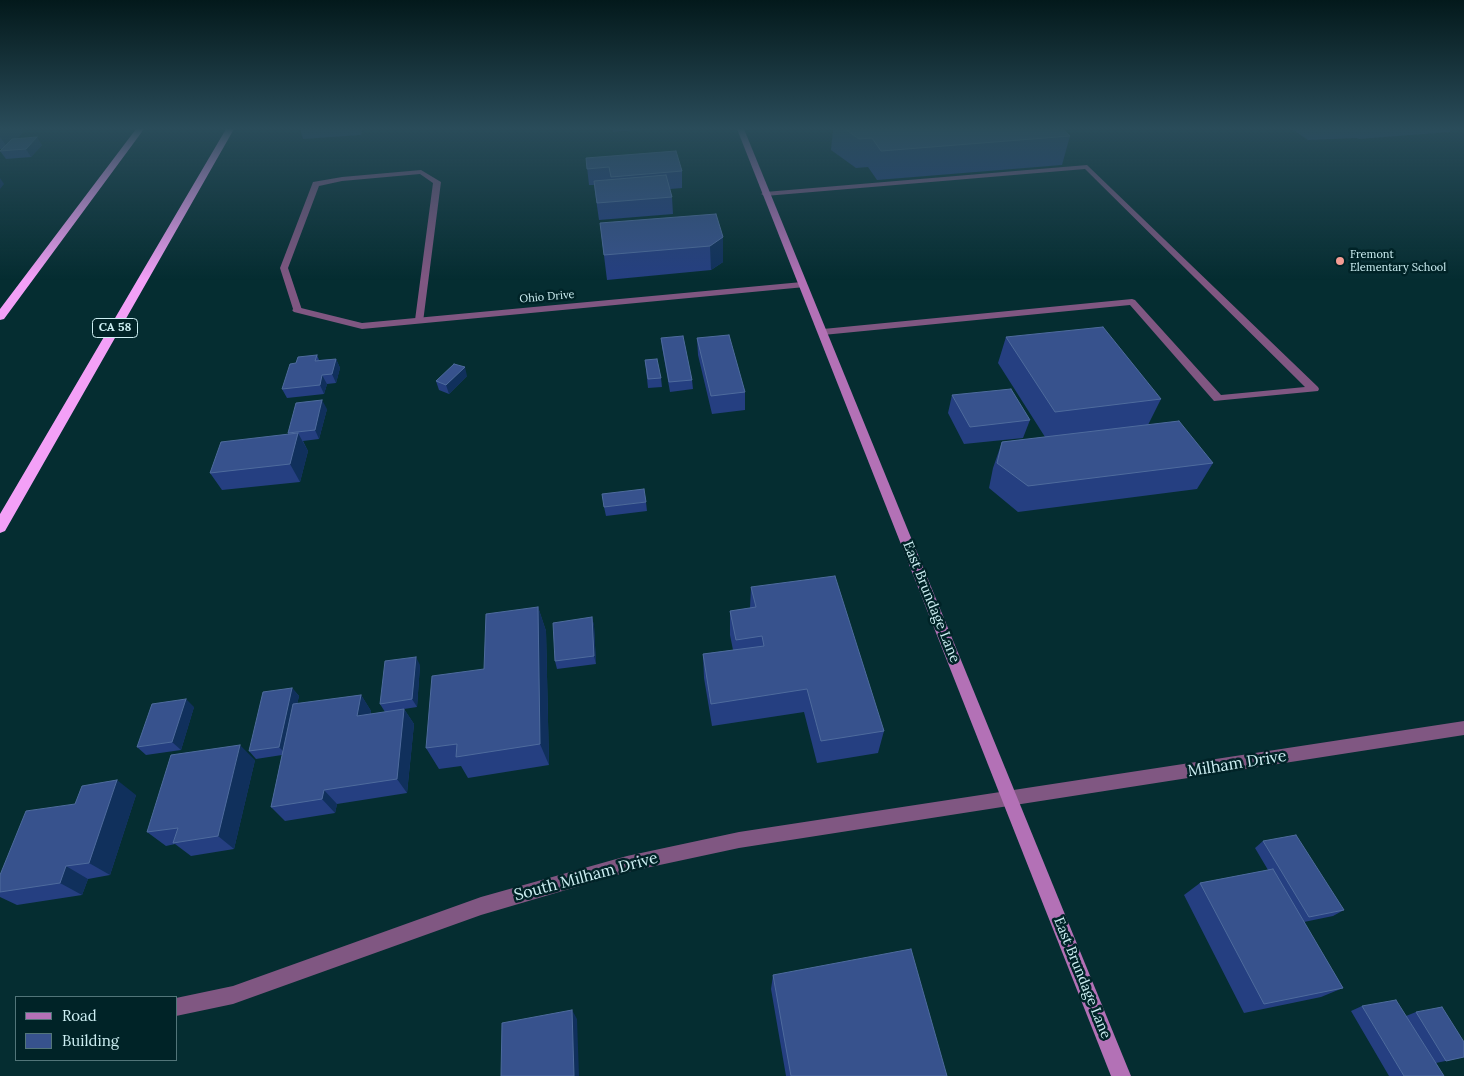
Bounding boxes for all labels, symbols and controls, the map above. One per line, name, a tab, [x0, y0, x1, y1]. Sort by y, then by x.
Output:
place label: Fremont Elementary School	[1350, 248, 1446, 274]
marker: Fremont Elementary School	[1334, 255, 1346, 267]
street label: Ohio Drive	[519, 288, 575, 306]
road number: CA 58	[92, 318, 138, 338]
street label: East Brundage Lane	[899, 539, 963, 665]
street label: Milham Drive	[1186, 747, 1288, 781]
street label: South Milham Drive	[512, 849, 660, 905]
street label: East Brundage Lane	[1050, 915, 1114, 1041]
legend	[15, 996, 178, 1061]
text: Road	[62, 1006, 97, 1025]
text: Building	[62, 1031, 119, 1050]

